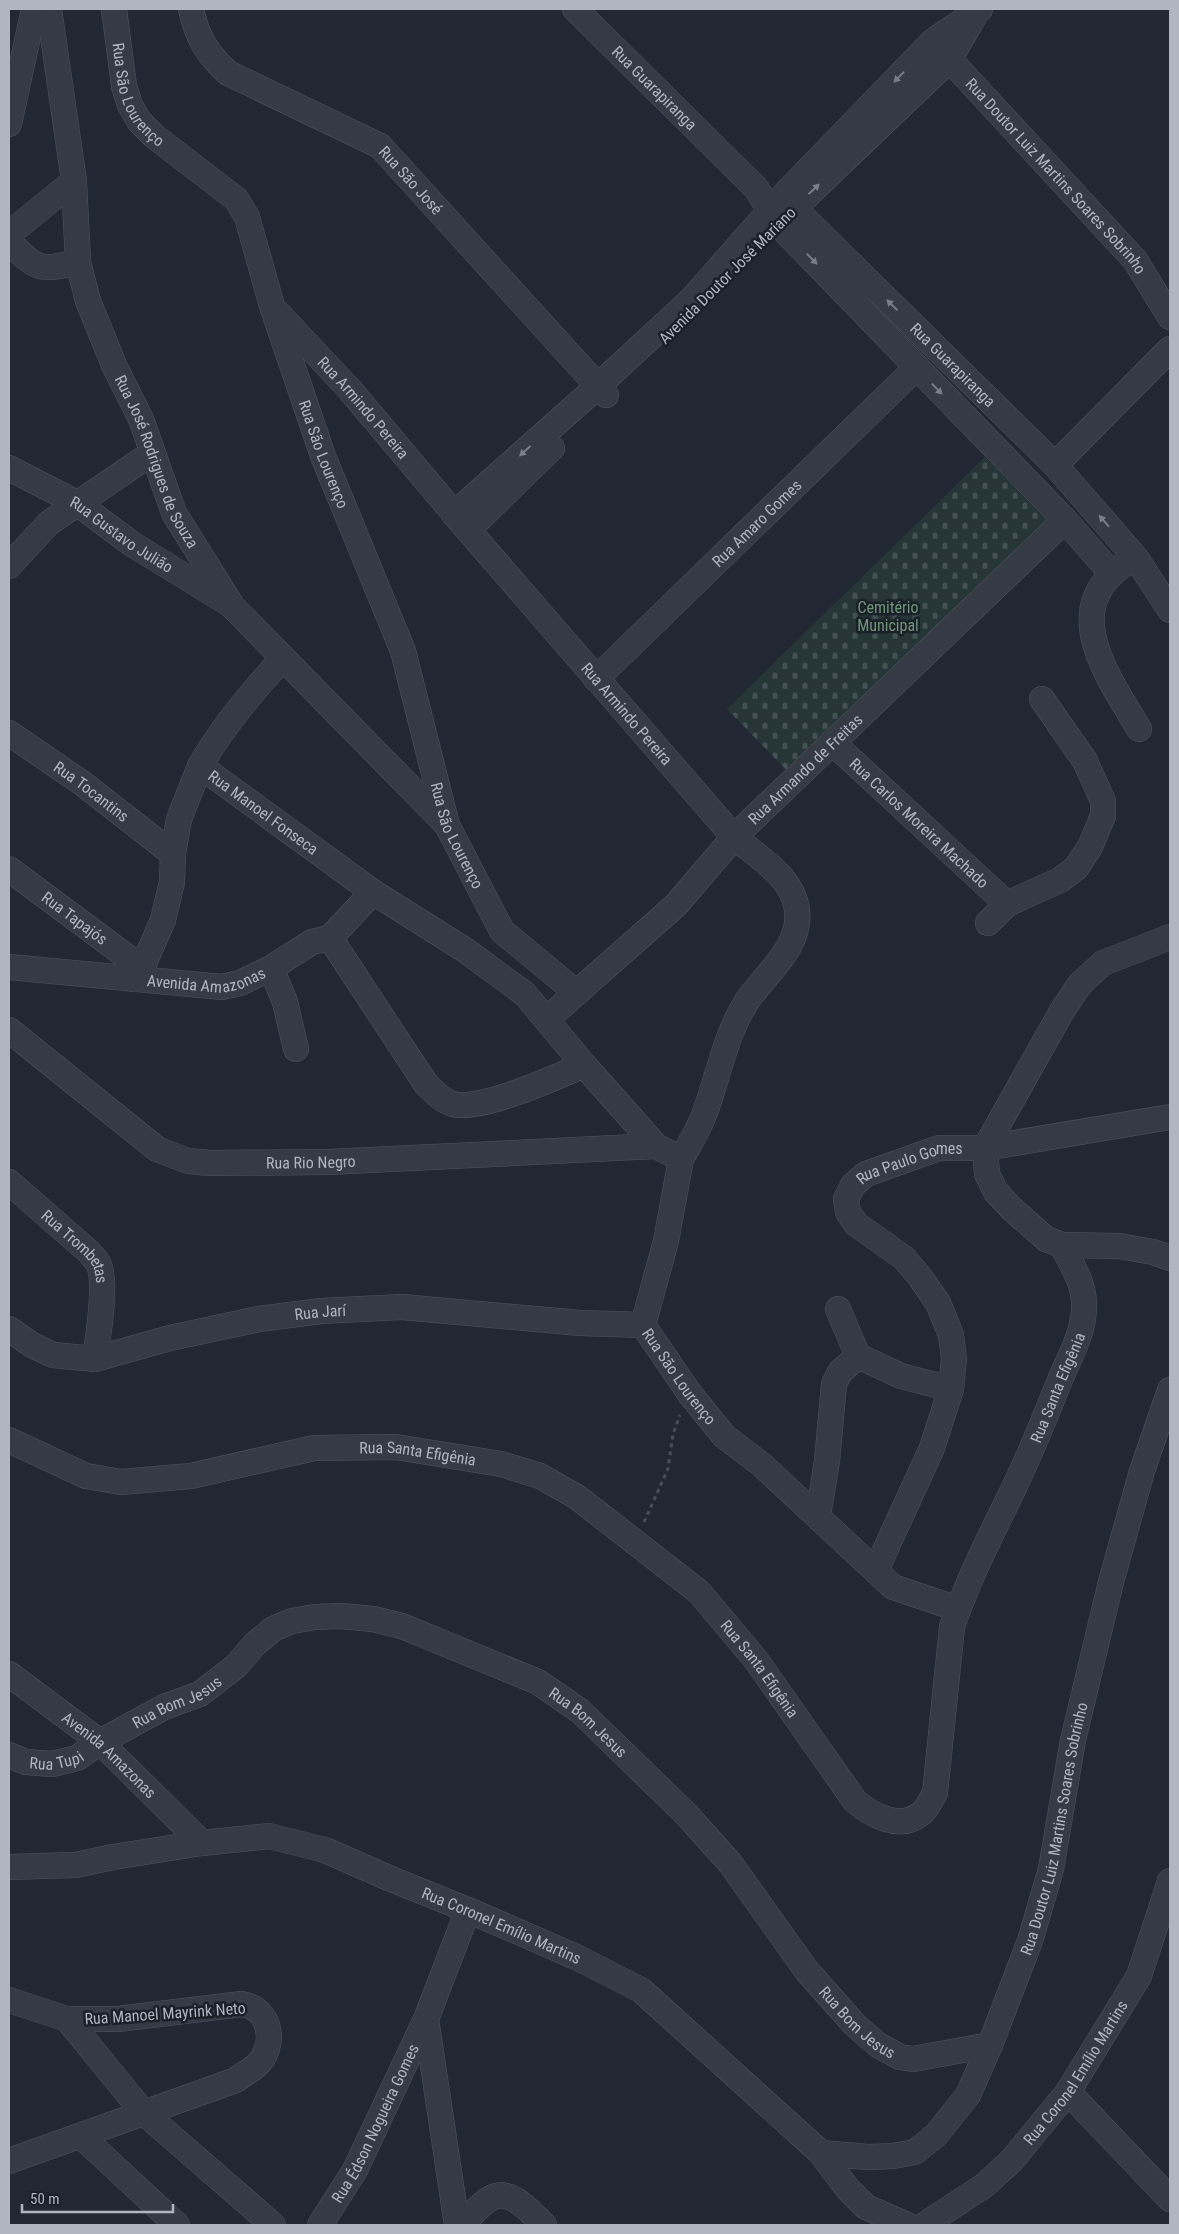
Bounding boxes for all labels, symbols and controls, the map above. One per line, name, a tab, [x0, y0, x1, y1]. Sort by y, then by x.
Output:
street label: Rua São Lourenço	[108, 42, 168, 151]
street label: Rua Guarapiranga	[608, 42, 701, 134]
one-way arrow	[894, 70, 906, 82]
street label: Rua Doutor Luiz Martins Soares Sobrinho	[962, 74, 1150, 277]
street label: Rua São José	[375, 142, 446, 219]
one-way arrow	[808, 183, 820, 195]
street label: Avenida Doutor José Mariano	[655, 203, 800, 348]
one-way arrow	[806, 252, 818, 264]
one-way arrow	[886, 299, 898, 311]
street label: Rua Guarapiranga	[906, 319, 999, 411]
street label: Rua Armindo Pereira	[314, 353, 413, 463]
street label: Rua José Rodrigues de Souza	[111, 372, 202, 552]
one-way arrow	[931, 383, 943, 395]
street label: Rua São Lourenço	[295, 398, 352, 511]
one-way arrow	[519, 445, 531, 457]
street label: Rua Amaro Gomes	[708, 476, 806, 571]
street label: Rua Gustavo Julião	[67, 492, 176, 577]
one-way arrow	[1098, 514, 1109, 527]
park label: Cemitério Municipal	[857, 598, 919, 635]
street label: Rua Armindo Pereira	[577, 659, 676, 769]
street label: Rua Armando de Freitas	[744, 710, 867, 828]
street label: Rua Carlos Moreira Machado	[846, 754, 992, 892]
street label: Rua Tocantins	[50, 757, 133, 826]
street label: Rua Manoel Fonseca	[204, 766, 322, 859]
street label: Rua São Lourenço	[427, 780, 487, 892]
street label: Rua Tapajós	[38, 888, 111, 949]
street label: Avenida Amazonas	[146, 963, 269, 997]
street label: Rua Paulo Gomes	[852, 1139, 963, 1188]
street label: Rua Rio Negro	[266, 1152, 356, 1173]
street label: Rua Trombetas	[37, 1206, 111, 1284]
street label: Rua Jarí	[293, 1301, 348, 1324]
street label: Rua São Lourenço	[638, 1325, 720, 1429]
street label: Rua Santa Efigênia	[1026, 1330, 1089, 1446]
street label: Rua Santa Efigênia	[359, 1438, 477, 1470]
street label: Rua Santa Efigênia	[716, 1616, 802, 1721]
street label: Rua Bom Jesus	[129, 1672, 225, 1733]
street label: Rua Bom Jesus	[545, 1683, 631, 1762]
street label: Rua Doutor Luiz Martins Soares Sobrinho	[1017, 1700, 1092, 1958]
street label: Avenida Amazonas	[58, 1708, 160, 1802]
street label: Rua Tupi	[29, 1747, 88, 1774]
street label: Rua Coronel Emílio Martins	[419, 1883, 584, 1968]
street label: Rua Bom Jesus	[815, 1982, 898, 2062]
street label: Rua Coronel Emílio Martins	[1019, 1997, 1132, 2149]
street label: Rua Manoel Mayrink Neto	[84, 1998, 246, 2029]
street label: Rua Édson Nogueira Gomes	[328, 2041, 423, 2206]
scale bar	[22, 2182, 174, 2214]
text: 50 m	[30, 2190, 60, 2208]

